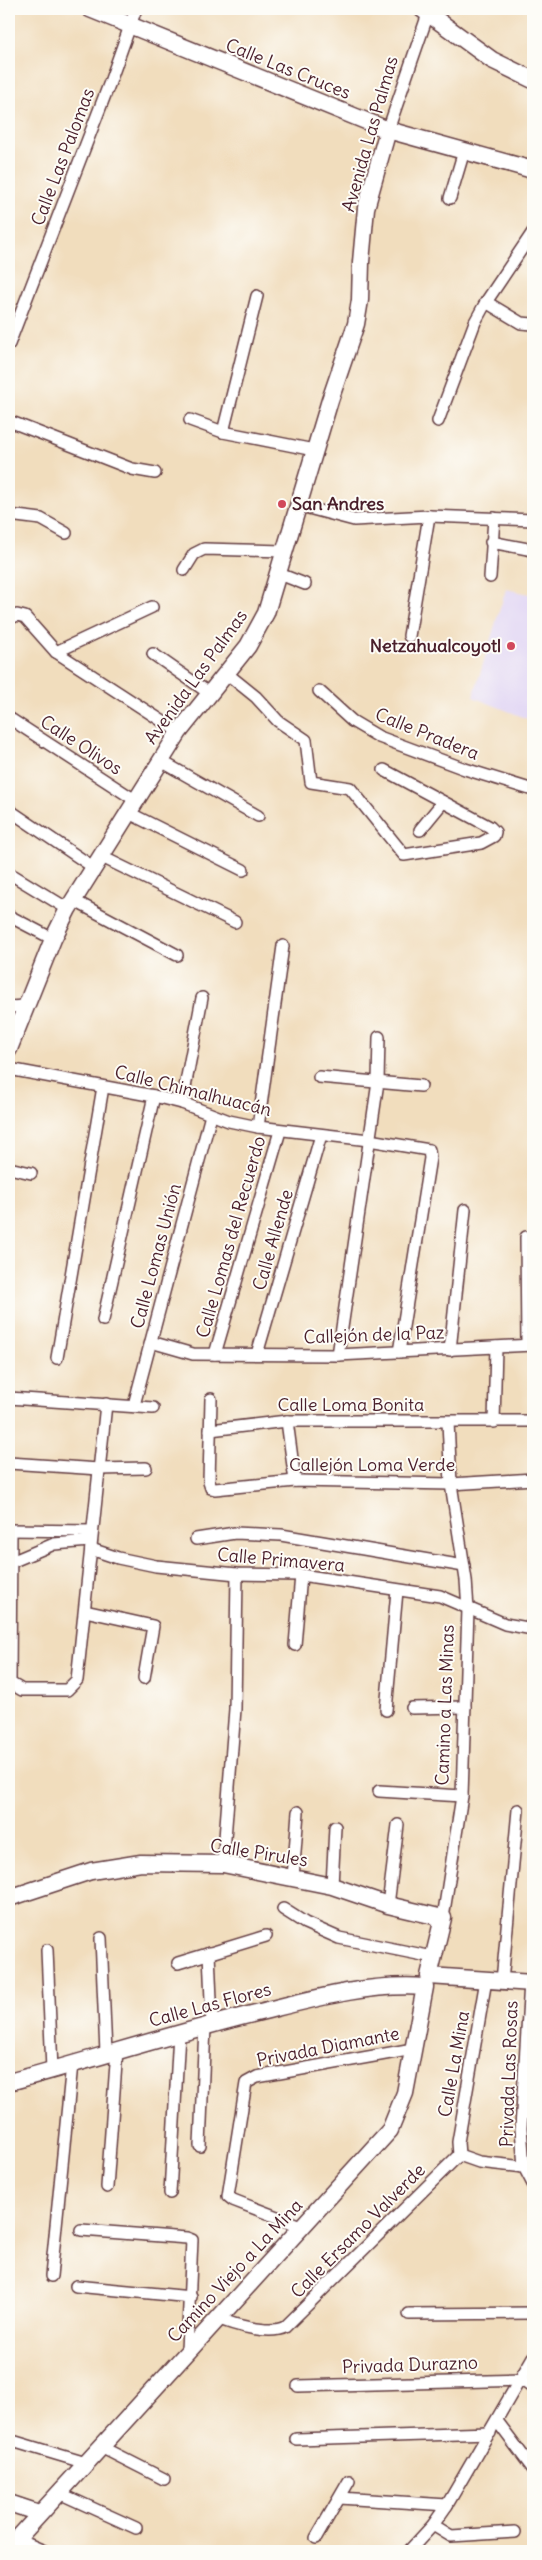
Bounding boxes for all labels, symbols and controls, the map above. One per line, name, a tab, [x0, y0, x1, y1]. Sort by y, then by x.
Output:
street label: Calle Las Cruces	[222, 33, 354, 104]
street label: Avenida Las Palmas	[336, 53, 403, 214]
street label: Calle Las Palomas	[26, 85, 99, 229]
place label: San Andres	[292, 492, 384, 515]
marker: San Andres	[276, 498, 288, 510]
street label: Avenida Las Palmas	[139, 605, 252, 749]
place label: Netzahualcoyotl	[370, 634, 501, 657]
marker: Netzahualcoyotl	[505, 640, 517, 652]
street label: Calle Pradera	[372, 702, 482, 765]
street label: Calle Olivos	[36, 710, 127, 780]
street label: Calle Chimalhuacán	[112, 1060, 274, 1121]
street label: Calle Lomas del Recuerdo	[191, 1133, 270, 1340]
street label: Calle Lomas Unión	[125, 1181, 186, 1331]
street label: Calle Allende	[247, 1187, 298, 1293]
street label: Callejón de la Paz	[303, 1321, 445, 1348]
street label: Calle Loma Bonita	[278, 1393, 424, 1416]
street label: Callejón Loma Verde	[289, 1453, 455, 1476]
street label: Calle Primavera	[216, 1542, 346, 1577]
street label: Camino a Las Minas	[430, 1624, 459, 1786]
street label: Calle Pirules	[209, 1833, 310, 1872]
street label: Calle Las Flores	[146, 1977, 273, 2032]
street label: Privada Las Rosas	[494, 2000, 523, 2148]
street label: Calle La Mina	[433, 2009, 474, 2119]
street label: Privada Diamante	[254, 2021, 401, 2072]
street label: Calle Ersamo Valverde	[285, 2158, 430, 2303]
street label: Camino Viejo a La Mina	[162, 2194, 307, 2347]
street label: Privada Durazno	[342, 2351, 478, 2378]

